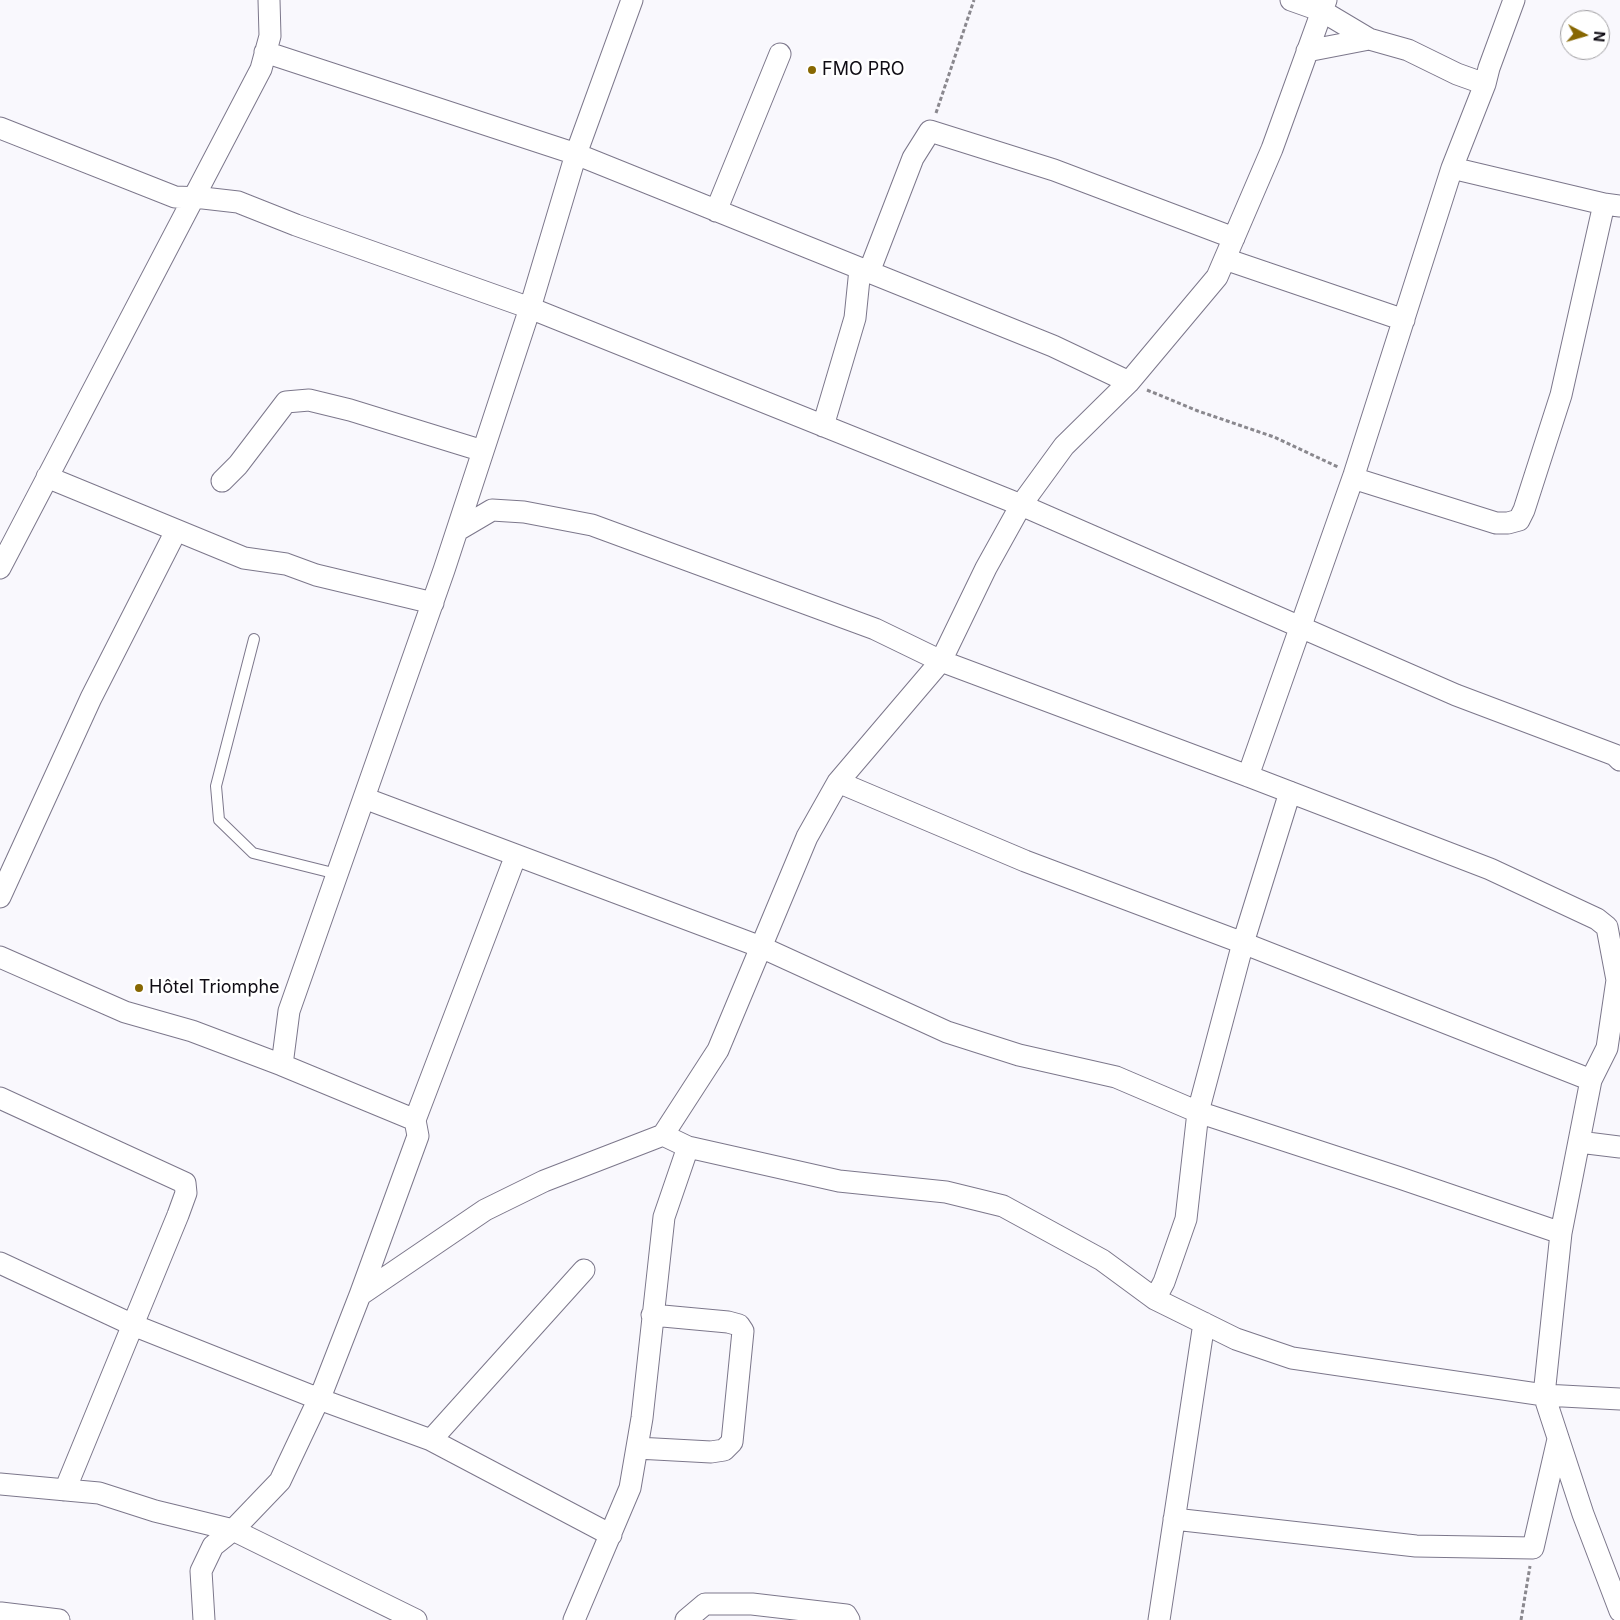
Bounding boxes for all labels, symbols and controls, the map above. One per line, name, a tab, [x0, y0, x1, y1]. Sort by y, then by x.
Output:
north arrow	[1560, 10, 1610, 60]
text: N	[1590, 30, 1608, 43]
place label: FMO PRO	[822, 59, 905, 81]
marker: FMO PRO	[806, 64, 818, 76]
place label: Hôtel Triomphe	[149, 977, 280, 999]
marker: Hôtel Triomphe	[133, 982, 145, 994]

